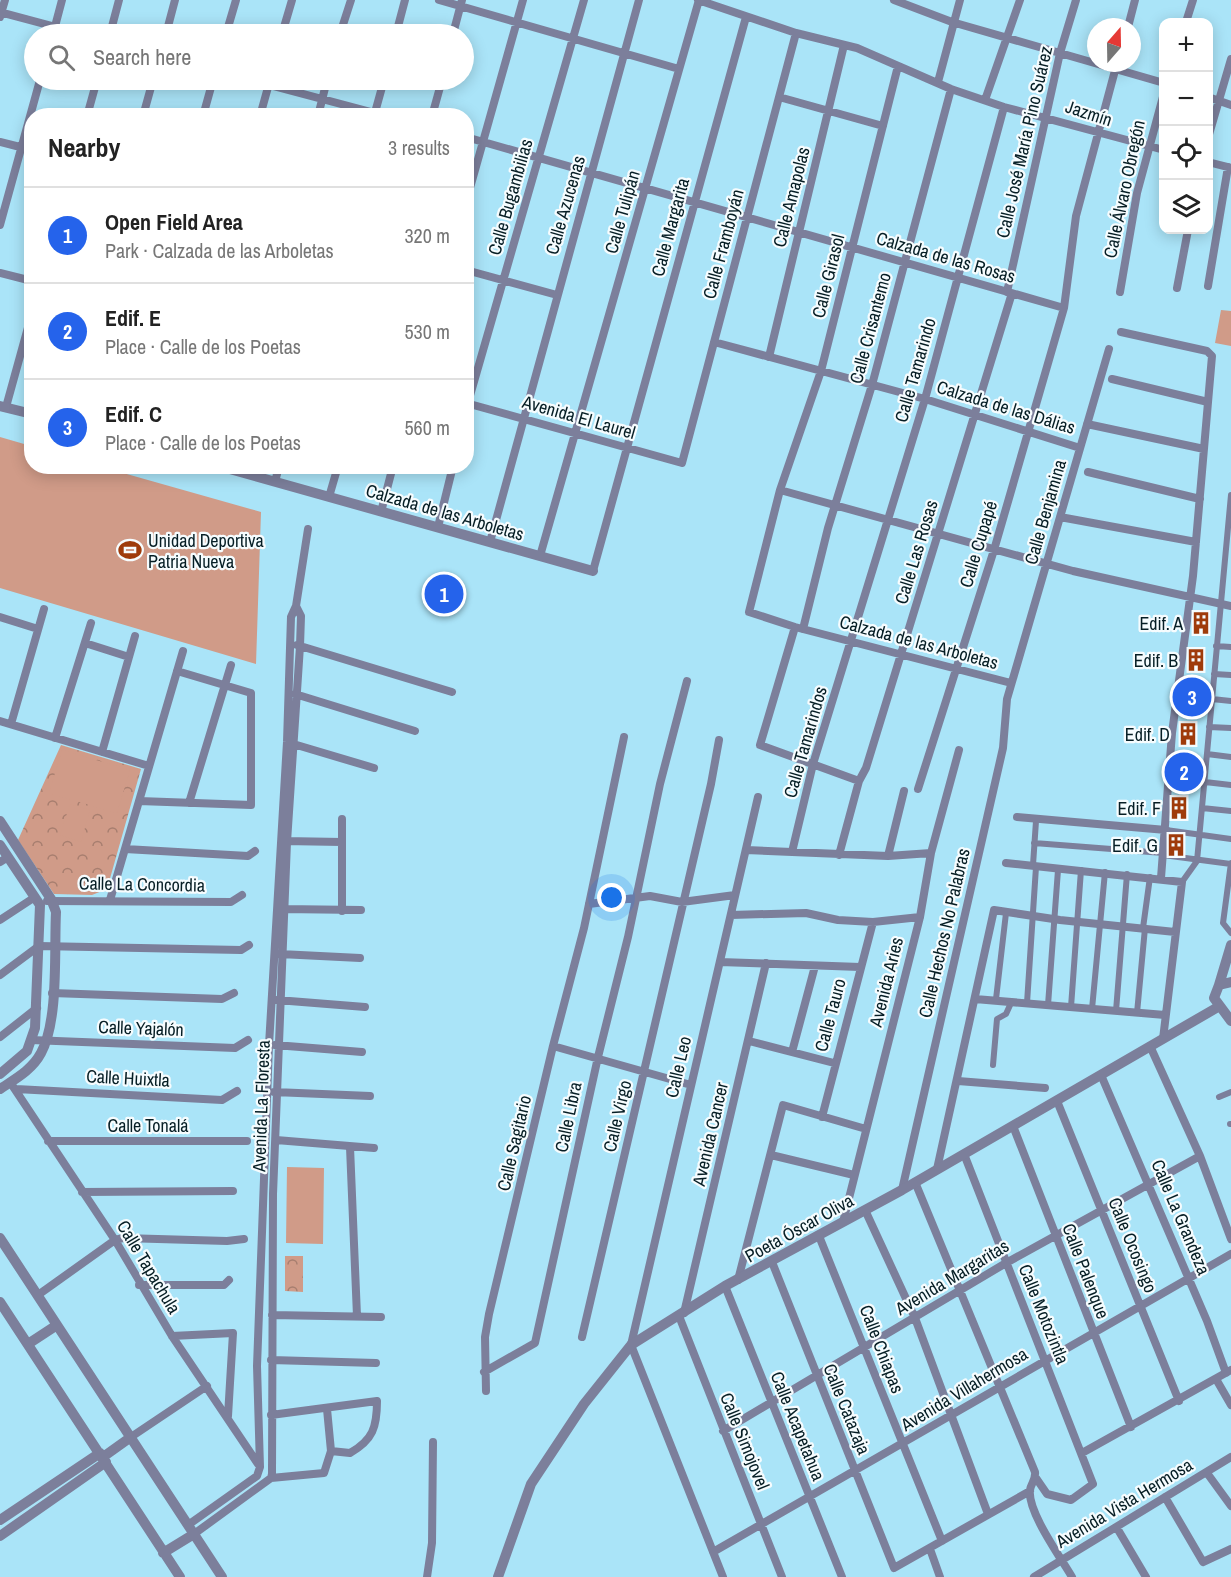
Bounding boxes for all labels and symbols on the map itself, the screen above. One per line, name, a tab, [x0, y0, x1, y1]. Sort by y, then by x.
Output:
north arrow	[1087, 18, 1141, 72]
street label: Calle José María Pino Suárez	[990, 44, 1058, 240]
street label: Jazmín	[1063, 94, 1115, 132]
street label: Calle Álvaro Obregón	[1097, 118, 1151, 260]
street label: Calle Bugambilias	[481, 136, 539, 258]
street label: Calle Amapolas	[766, 144, 816, 250]
street label: Calle Azucenas	[539, 153, 591, 257]
street label: Calle Tulipán	[598, 167, 646, 257]
street label: Calle Margarita	[645, 175, 695, 279]
street label: Calle Framboyán	[696, 186, 750, 302]
street label: Calzada de las Rosas	[874, 225, 1018, 289]
street label: Calle Girasol	[806, 232, 850, 320]
street label: Calle Crisantemo	[843, 270, 897, 386]
street label: Calle Tamarindo	[888, 315, 942, 425]
street label: Calzada de las Dálias	[934, 374, 1078, 440]
street label: Avenida El Laurel	[519, 389, 638, 445]
street label: Calle Benjamina	[1018, 457, 1072, 567]
street label: Calzada de las Arboletas	[363, 477, 527, 547]
street label: Calle Las Rosas	[888, 497, 944, 607]
street label: Calle Cupapé	[953, 498, 1003, 590]
place label: Unidad Deportiva Patria Nueva	[148, 528, 264, 574]
sports icon: Unidad Deportiva Patria Nueva	[117, 537, 143, 563]
pin: 1	[424, 572, 464, 616]
street label: Calzada de las Arboletas	[837, 609, 1001, 675]
building icon: Edif. A	[1188, 610, 1214, 636]
place label: Edif. A	[1139, 611, 1183, 636]
building icon: Edif. B	[1183, 647, 1209, 673]
place label: Edif. B	[1134, 648, 1178, 673]
pin: 3	[1172, 674, 1212, 720]
street label: Calle Tamarindos	[777, 683, 833, 801]
building icon: Edif. D	[1175, 721, 1201, 747]
place label: Edif. D	[1125, 722, 1170, 747]
pin: 2	[1164, 750, 1204, 794]
building icon: Edif. F	[1166, 795, 1192, 821]
place label: Edif. F	[1118, 796, 1161, 821]
building icon: Edif. G	[1163, 832, 1189, 858]
place label: Edif. G	[1112, 833, 1158, 858]
street label: Calle Hechos No Palabras	[912, 846, 976, 1020]
street label: Calle La Concordia	[79, 870, 205, 898]
your location	[597, 883, 626, 912]
street label: Avenida Aries	[863, 935, 909, 1030]
street label: Calle Tauro	[808, 976, 852, 1054]
street label: Calle Yajalón	[98, 1014, 184, 1042]
street label: Calle Leo	[659, 1034, 697, 1100]
street label: Avenida La Floresta	[246, 1040, 276, 1173]
street label: Calle Huixtla	[86, 1063, 170, 1093]
street label: Calle Virgo	[597, 1078, 637, 1154]
street label: Calle Libra	[548, 1079, 588, 1155]
street label: Avenida Cancer	[686, 1080, 734, 1189]
street label: Calle Sagitario	[491, 1093, 537, 1193]
street label: Calle Tonalá	[108, 1113, 188, 1138]
street label: Calle La Grandeza	[1145, 1155, 1217, 1279]
street label: Poeta Óscar Oliva	[740, 1188, 858, 1268]
street label: Calle Ocosingo	[1103, 1194, 1163, 1296]
street label: Calle Tapachula	[111, 1216, 187, 1318]
street label: Calle Palenque	[1056, 1220, 1116, 1322]
street label: Avenida Margaritas	[890, 1233, 1014, 1321]
street label: Calle Motozintla	[1013, 1260, 1075, 1368]
street label: Calle Chiapas	[854, 1301, 910, 1397]
street label: Avenida Villahermosa	[895, 1341, 1032, 1437]
street label: Calle Catazaja	[817, 1360, 877, 1458]
street label: Calle Acapetahua	[765, 1368, 831, 1484]
street label: Calle Simojovel	[714, 1389, 776, 1493]
street label: Avenida Vista Hermosa	[1050, 1452, 1197, 1554]

